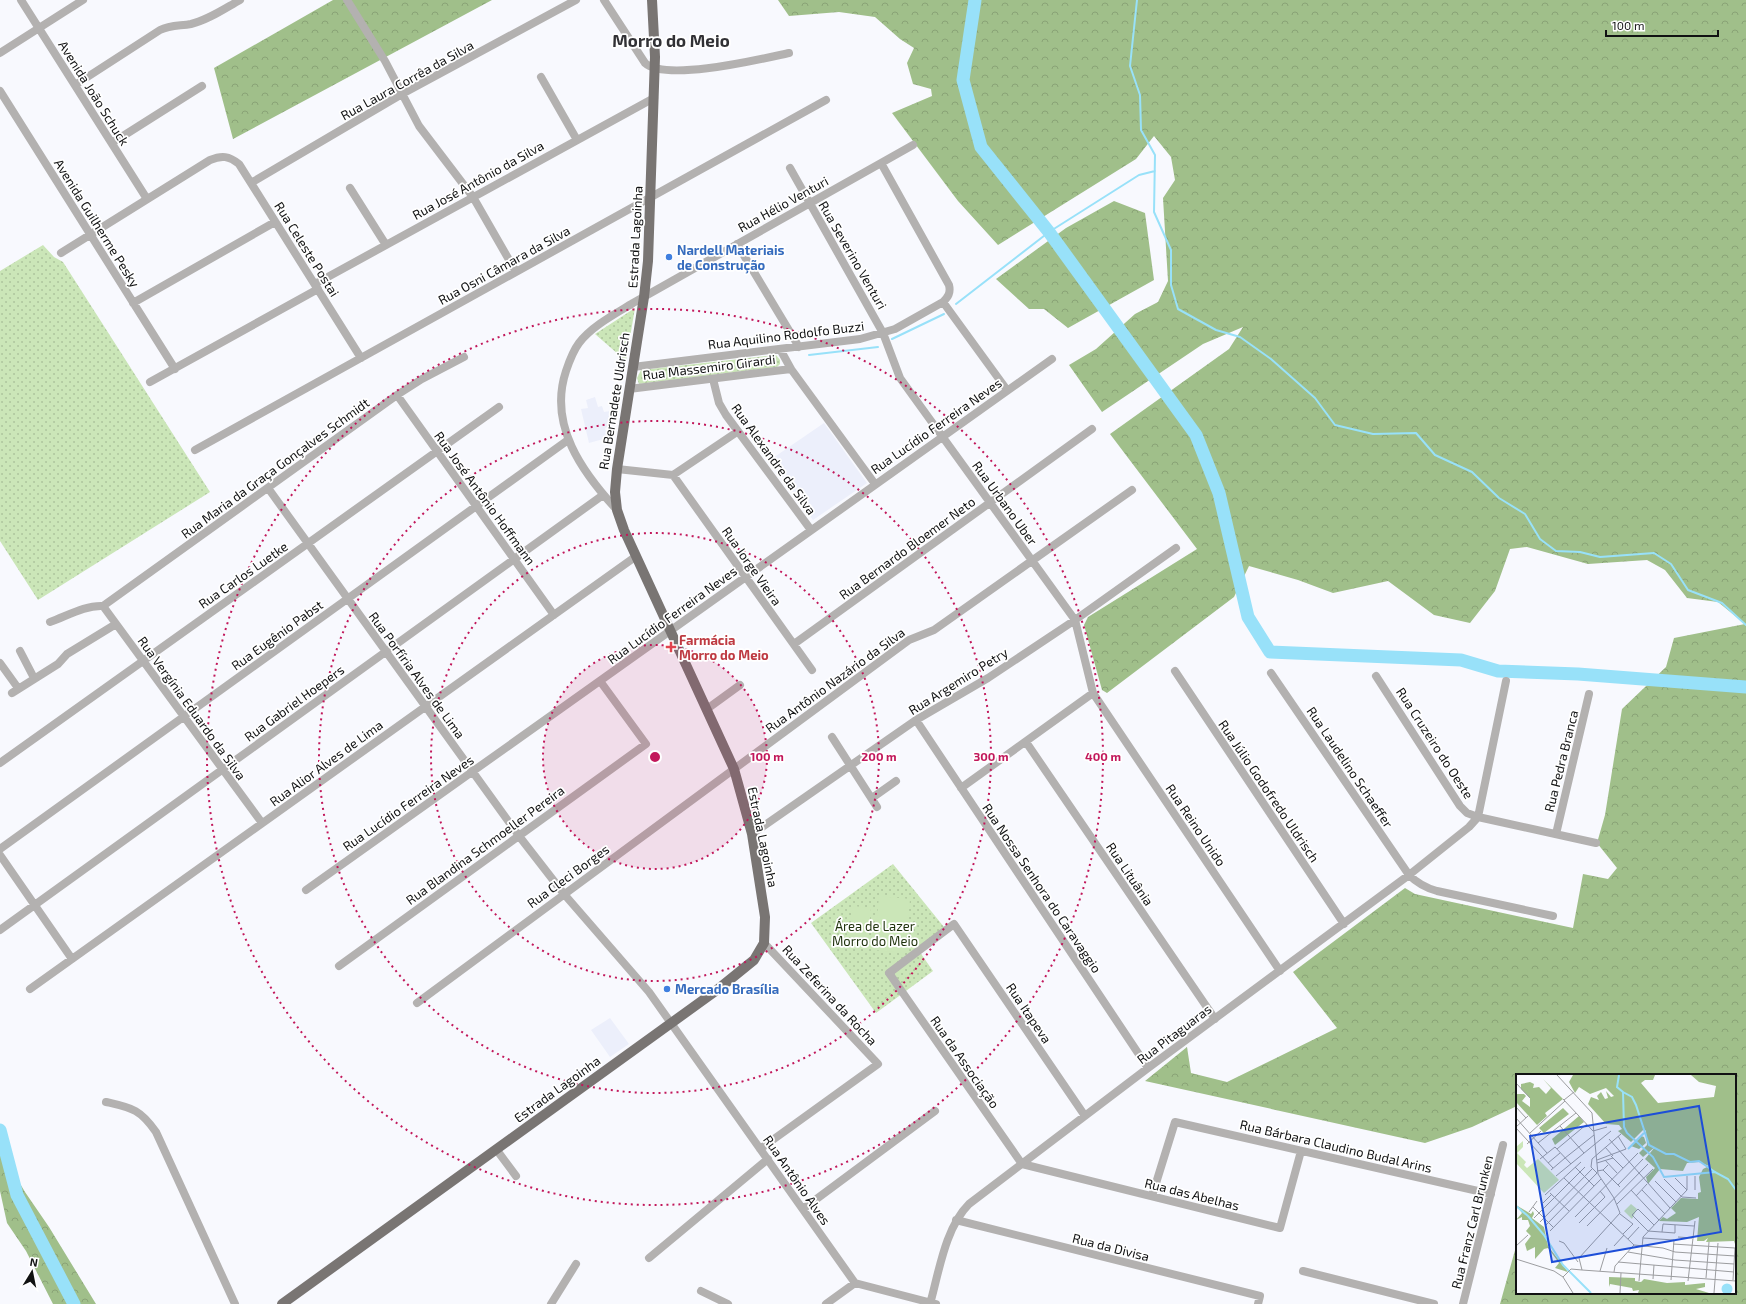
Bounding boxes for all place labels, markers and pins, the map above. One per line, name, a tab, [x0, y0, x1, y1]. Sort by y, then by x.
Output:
place label: Nardell Materiais de Construção	[677, 242, 785, 274]
marker: Nardell Materiais de Construção	[664, 252, 674, 262]
place label: Farmácia Morro do Meio	[679, 632, 769, 663]
marker: Farmácia Morro do Meio	[666, 642, 676, 652]
centre of rings	[648, 750, 662, 764]
place label: Mercado Brasília	[675, 981, 779, 997]
marker: Mercado Brasília	[662, 984, 672, 994]

